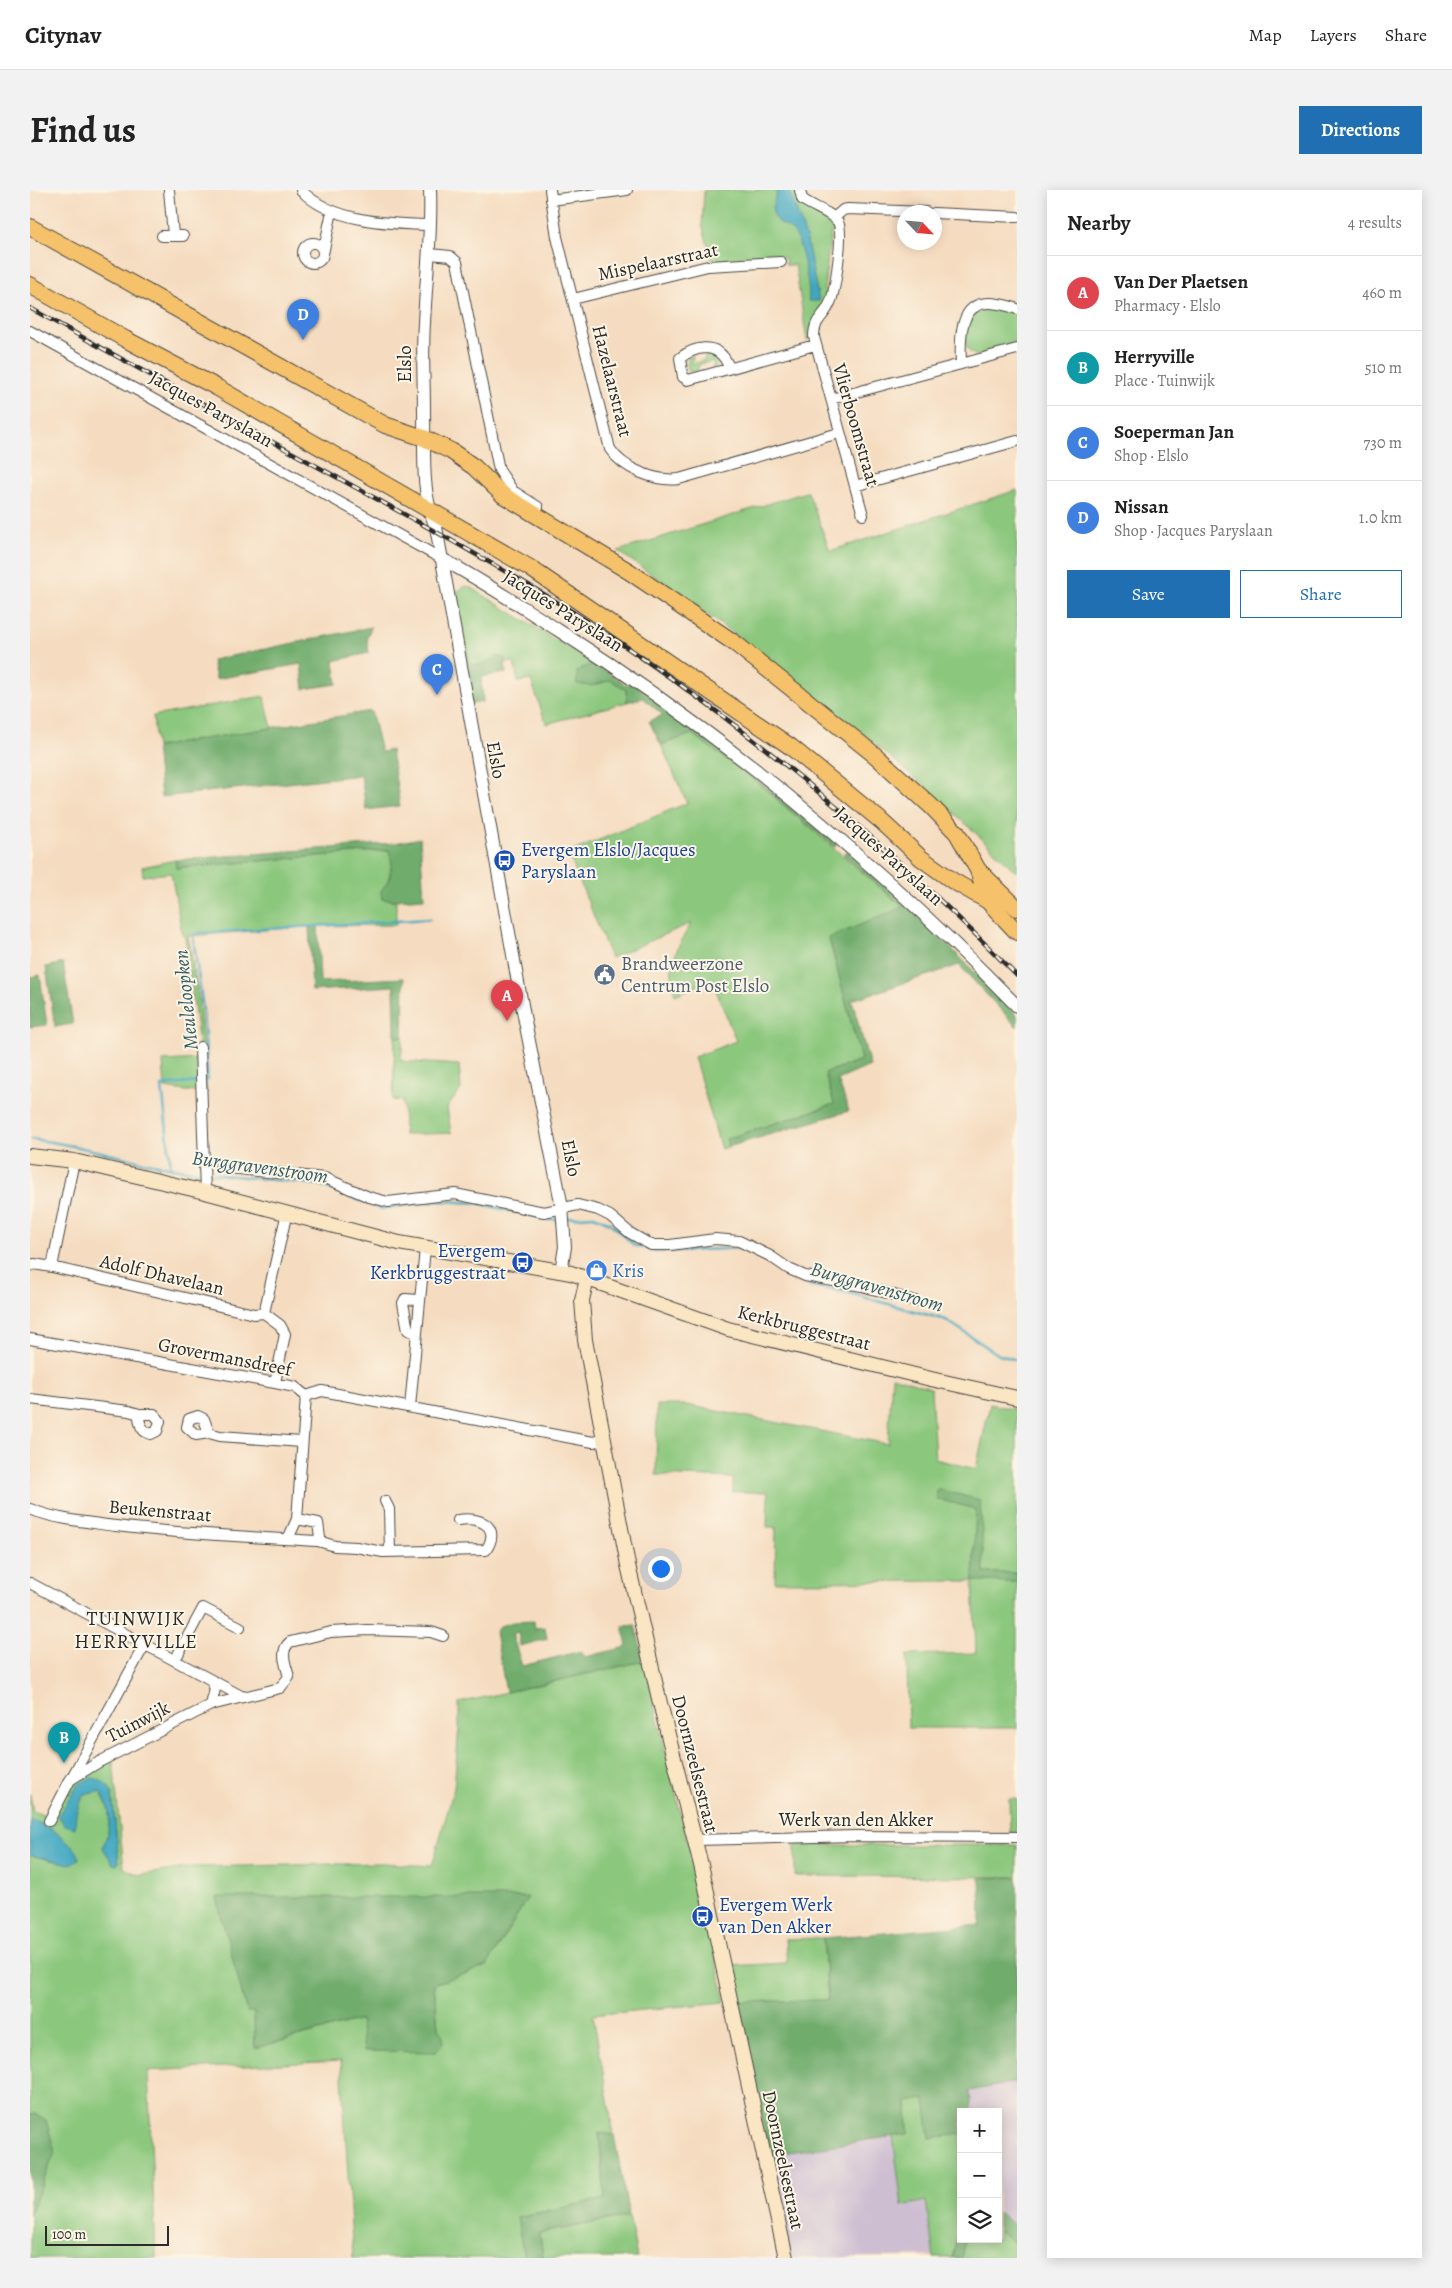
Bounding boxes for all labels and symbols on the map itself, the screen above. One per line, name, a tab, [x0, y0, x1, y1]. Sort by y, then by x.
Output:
north arrow	[897, 205, 942, 250]
street label: Mispelaarstraat	[596, 237, 720, 287]
pin: D	[287, 299, 319, 340]
street label: Hazelaarstraat	[586, 322, 638, 440]
street label: Elslo	[392, 345, 418, 383]
street label: Vlierboomstraat	[826, 360, 886, 489]
street label: Jacques Paryslaan	[145, 364, 277, 454]
street label: Jacques Paryslaan	[498, 564, 628, 658]
pin: C	[421, 654, 453, 695]
street label: Elslo	[480, 739, 512, 781]
street label: Jacques Paryslaan	[829, 800, 949, 912]
place label: Evergem Elslo/Jacques Paryslaan	[521, 837, 696, 885]
bus stop icon: Evergem Elslo/Jacques Paryslaan	[493, 849, 517, 873]
water label: Meuleloopken	[167, 948, 205, 1052]
place label: Brandweerzone Centrum Post Elslo	[621, 951, 769, 999]
public building icon: Brandweerzone Centrum Post Elslo	[593, 963, 617, 987]
pin: A	[491, 980, 523, 1021]
street label: Elslo	[555, 1137, 587, 1179]
water label: Burggravenstroom	[190, 1144, 330, 1190]
place label: Evergem Kerkbruggestraat	[370, 1238, 506, 1286]
street label: Adolf Dhavelaan	[96, 1248, 227, 1302]
bus stop icon: Evergem Kerkbruggestraat	[510, 1250, 534, 1274]
water label: Burggravenstroom	[807, 1255, 947, 1319]
place label: Kris	[612, 1258, 644, 1284]
shop icon: Kris	[584, 1259, 608, 1283]
street label: Kerkbruggestraat	[735, 1299, 873, 1357]
street label: Grovermansdreef	[156, 1331, 297, 1383]
street label: Beukenstraat	[108, 1494, 212, 1528]
your location	[648, 1556, 674, 1582]
district label: TUINWIJK HERRYVILLE	[74, 1605, 198, 1655]
street label: Doornzeelsestraat	[665, 1692, 725, 1836]
street label: Tuinwijk	[102, 1695, 175, 1749]
pin: B	[48, 1722, 80, 1763]
street label: Werk van den Akker	[778, 1807, 933, 1833]
place label: Evergem Werk van Den Akker	[718, 1892, 833, 1940]
bus stop icon: Evergem Werk van Den Akker	[691, 1904, 715, 1928]
street label: Doornzeelsestraat	[756, 2088, 810, 2232]
scale bar	[45, 2223, 169, 2246]

